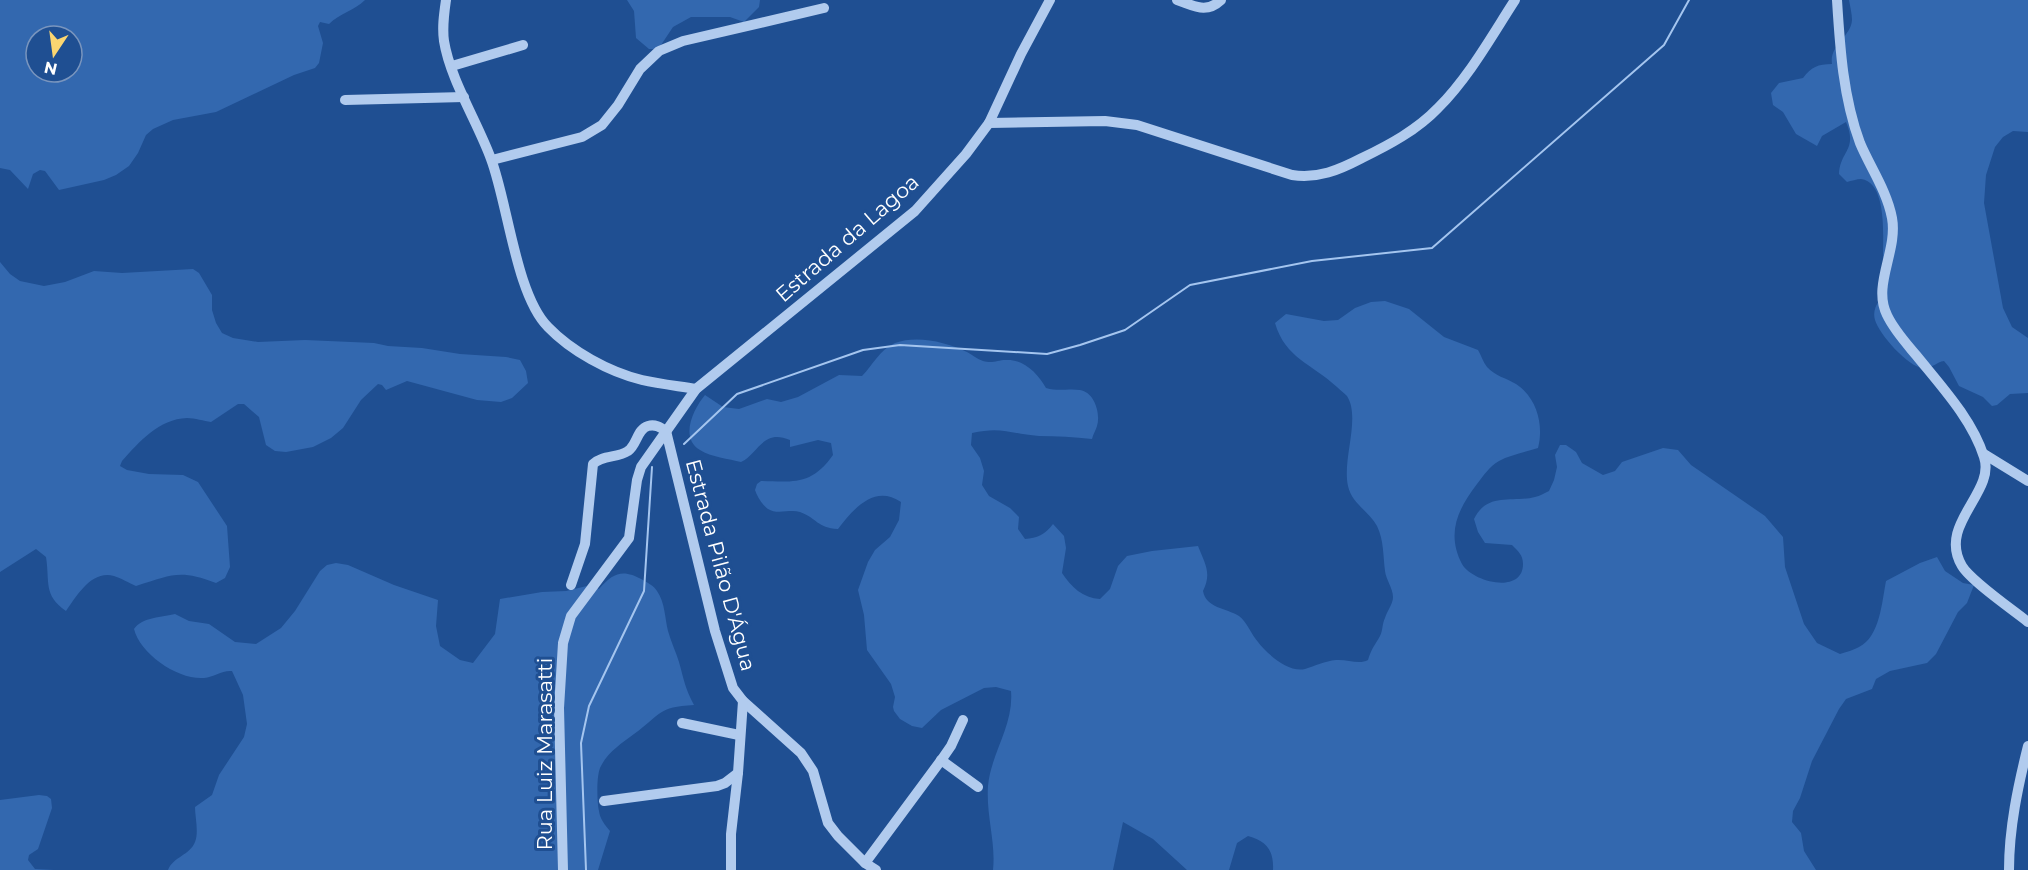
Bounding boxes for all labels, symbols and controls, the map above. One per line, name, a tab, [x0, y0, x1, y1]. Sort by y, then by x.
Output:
north arrow	[24, 24, 84, 84]
text: N	[42, 57, 59, 79]
street label: Estrada da Lagoa	[770, 169, 924, 307]
street label: Estrada Pilão D'Água	[681, 456, 761, 674]
street label: Rua Luiz Marasatti	[532, 658, 557, 850]

